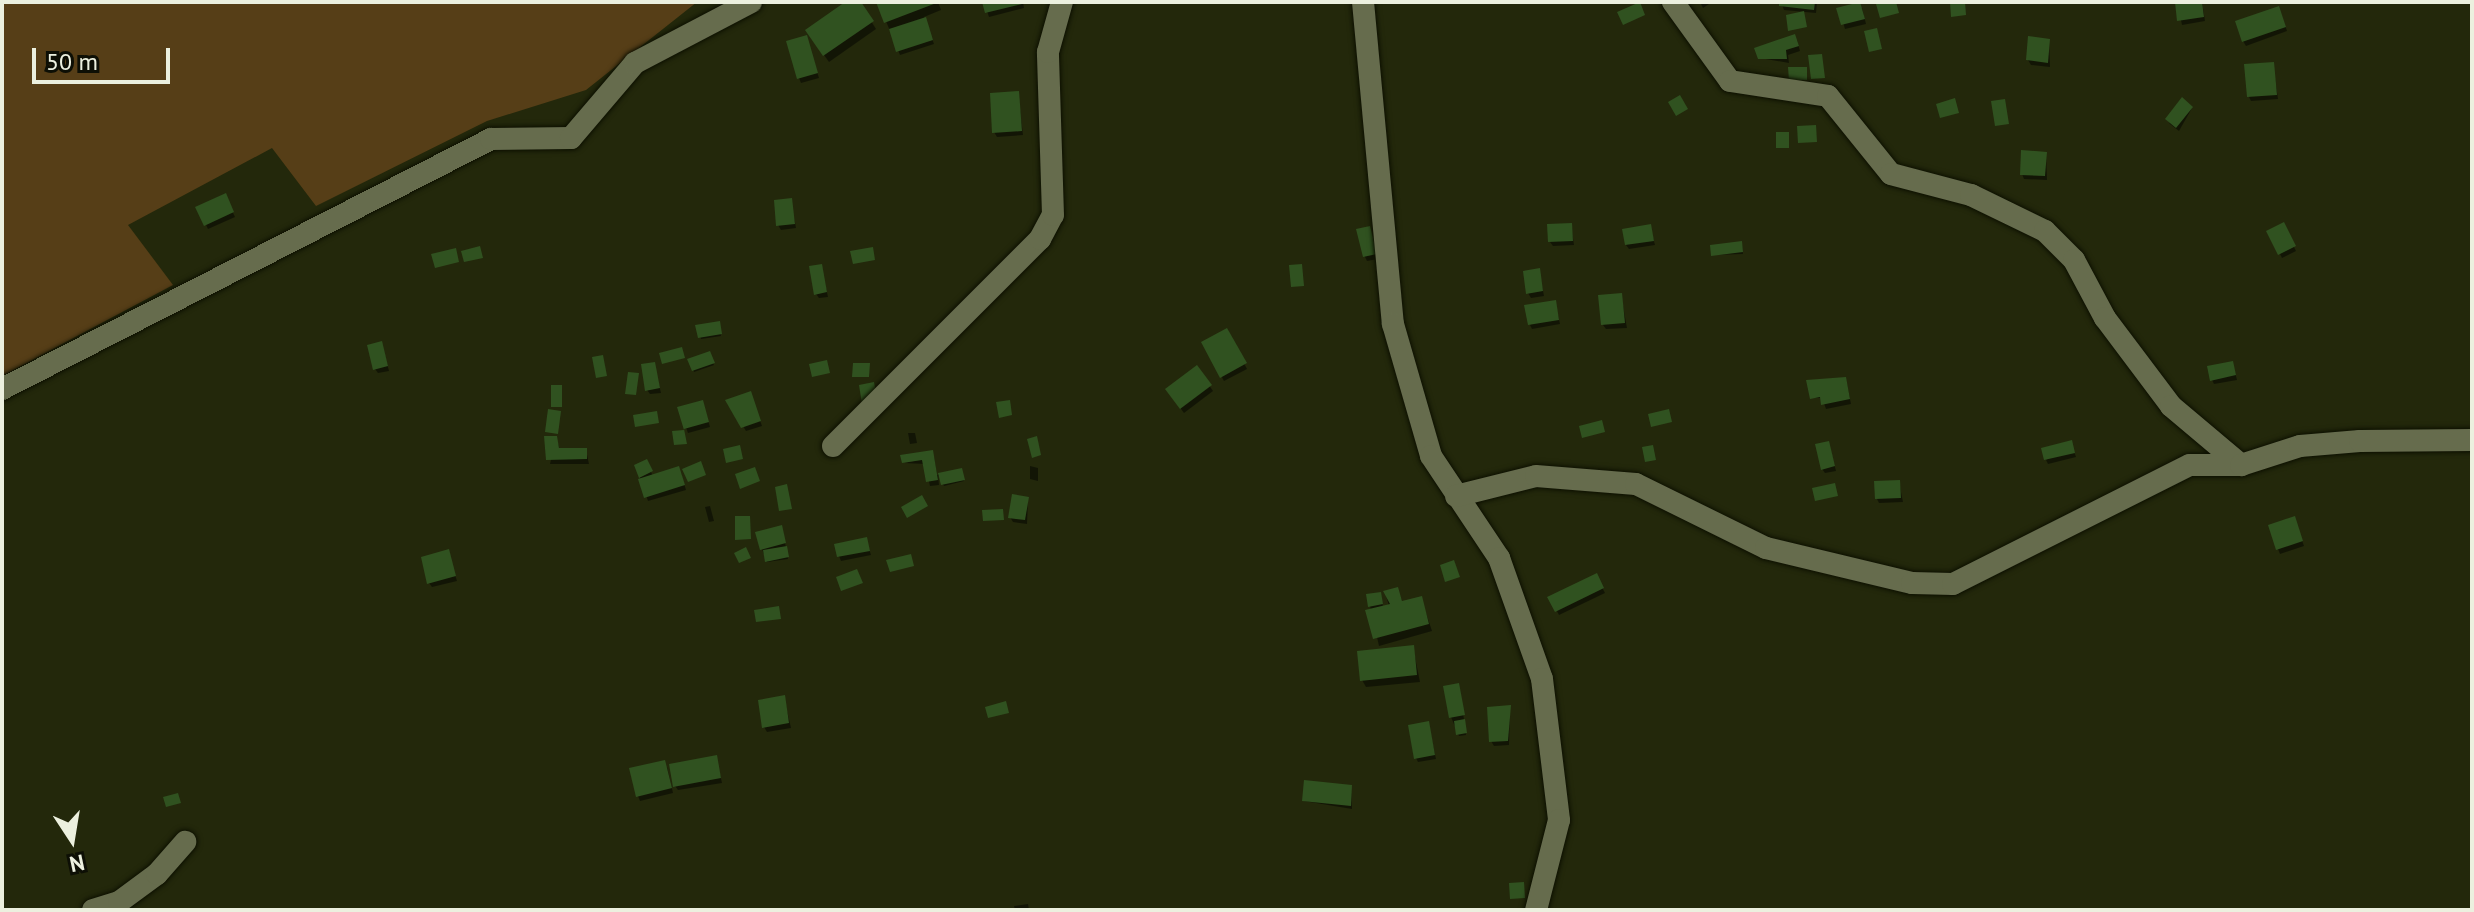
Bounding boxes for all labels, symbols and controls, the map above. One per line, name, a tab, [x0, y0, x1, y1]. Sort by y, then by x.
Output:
scale bar	[36, 32, 174, 82]
text: 50 m	[46, 46, 98, 77]
north arrow	[32, 800, 112, 880]
text: N	[67, 848, 87, 879]

